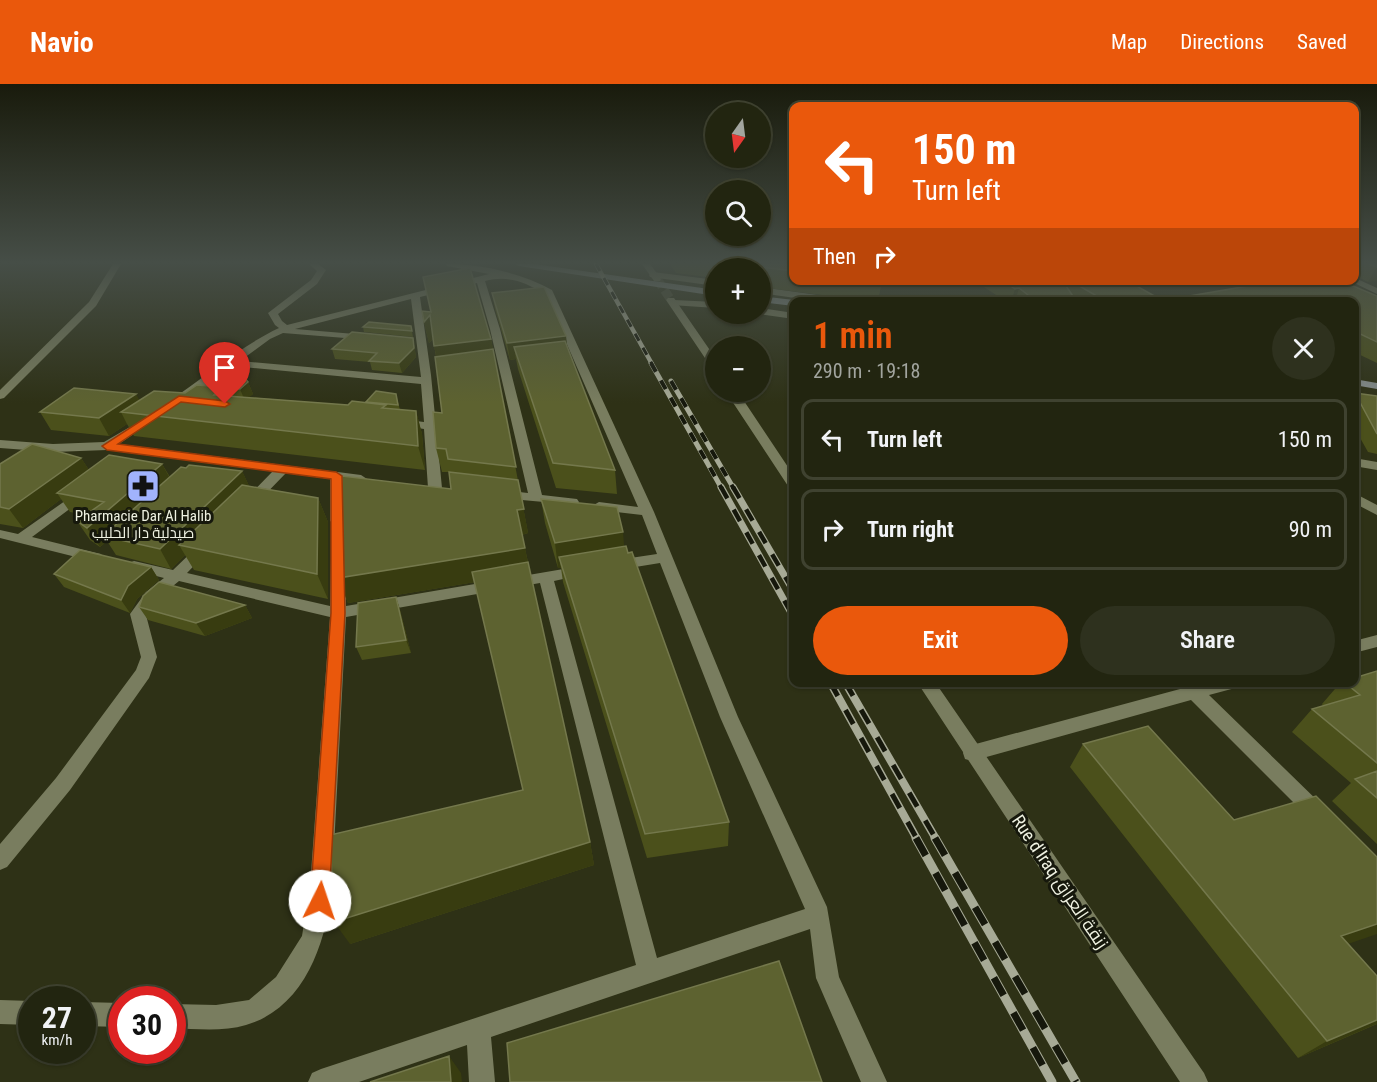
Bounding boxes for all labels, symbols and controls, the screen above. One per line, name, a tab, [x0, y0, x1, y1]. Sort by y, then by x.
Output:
text: Navio	[30, 26, 94, 59]
text: Map	[1111, 30, 1147, 54]
text: Directions	[1180, 30, 1264, 54]
text: Saved	[1297, 30, 1347, 54]
north arrow	[705, 102, 771, 168]
map controls	[705, 102, 771, 402]
text: 150 m	[912, 125, 1017, 174]
icon: left	[813, 126, 891, 204]
text: Turn left	[912, 175, 1001, 207]
button: search	[705, 180, 771, 246]
icon: right	[868, 240, 901, 273]
text: Then	[813, 244, 856, 269]
button: +	[705, 258, 771, 324]
text: 1 min	[813, 315, 893, 357]
button: close	[1272, 317, 1335, 380]
button: −	[705, 336, 771, 402]
pin	[199, 342, 250, 404]
icon: arrive	[208, 351, 241, 384]
text: 290 m · 19:18	[813, 359, 920, 383]
icon: left	[816, 423, 849, 456]
text: Turn left	[867, 427, 942, 452]
text: 150 m	[1278, 427, 1332, 452]
pharmacy icon: Pharmacie Dar Al Halib صيدلية دار الحليب	[125, 468, 161, 504]
place label: Pharmacie Dar Al Halib صيدلية دار الحليب	[75, 507, 211, 542]
icon: right	[816, 513, 849, 546]
text: Turn right	[867, 517, 954, 542]
text: 90 m	[1289, 517, 1332, 542]
button: Exit	[813, 606, 1068, 675]
button: Share	[1080, 606, 1335, 675]
street label: Rue d'Iraq زنقة العراق	[1006, 811, 1113, 954]
position arrow	[288, 869, 352, 933]
speed limit sign: 30	[108, 986, 186, 1064]
text: 27	[42, 1000, 72, 1035]
text: km/h	[42, 1031, 72, 1049]

